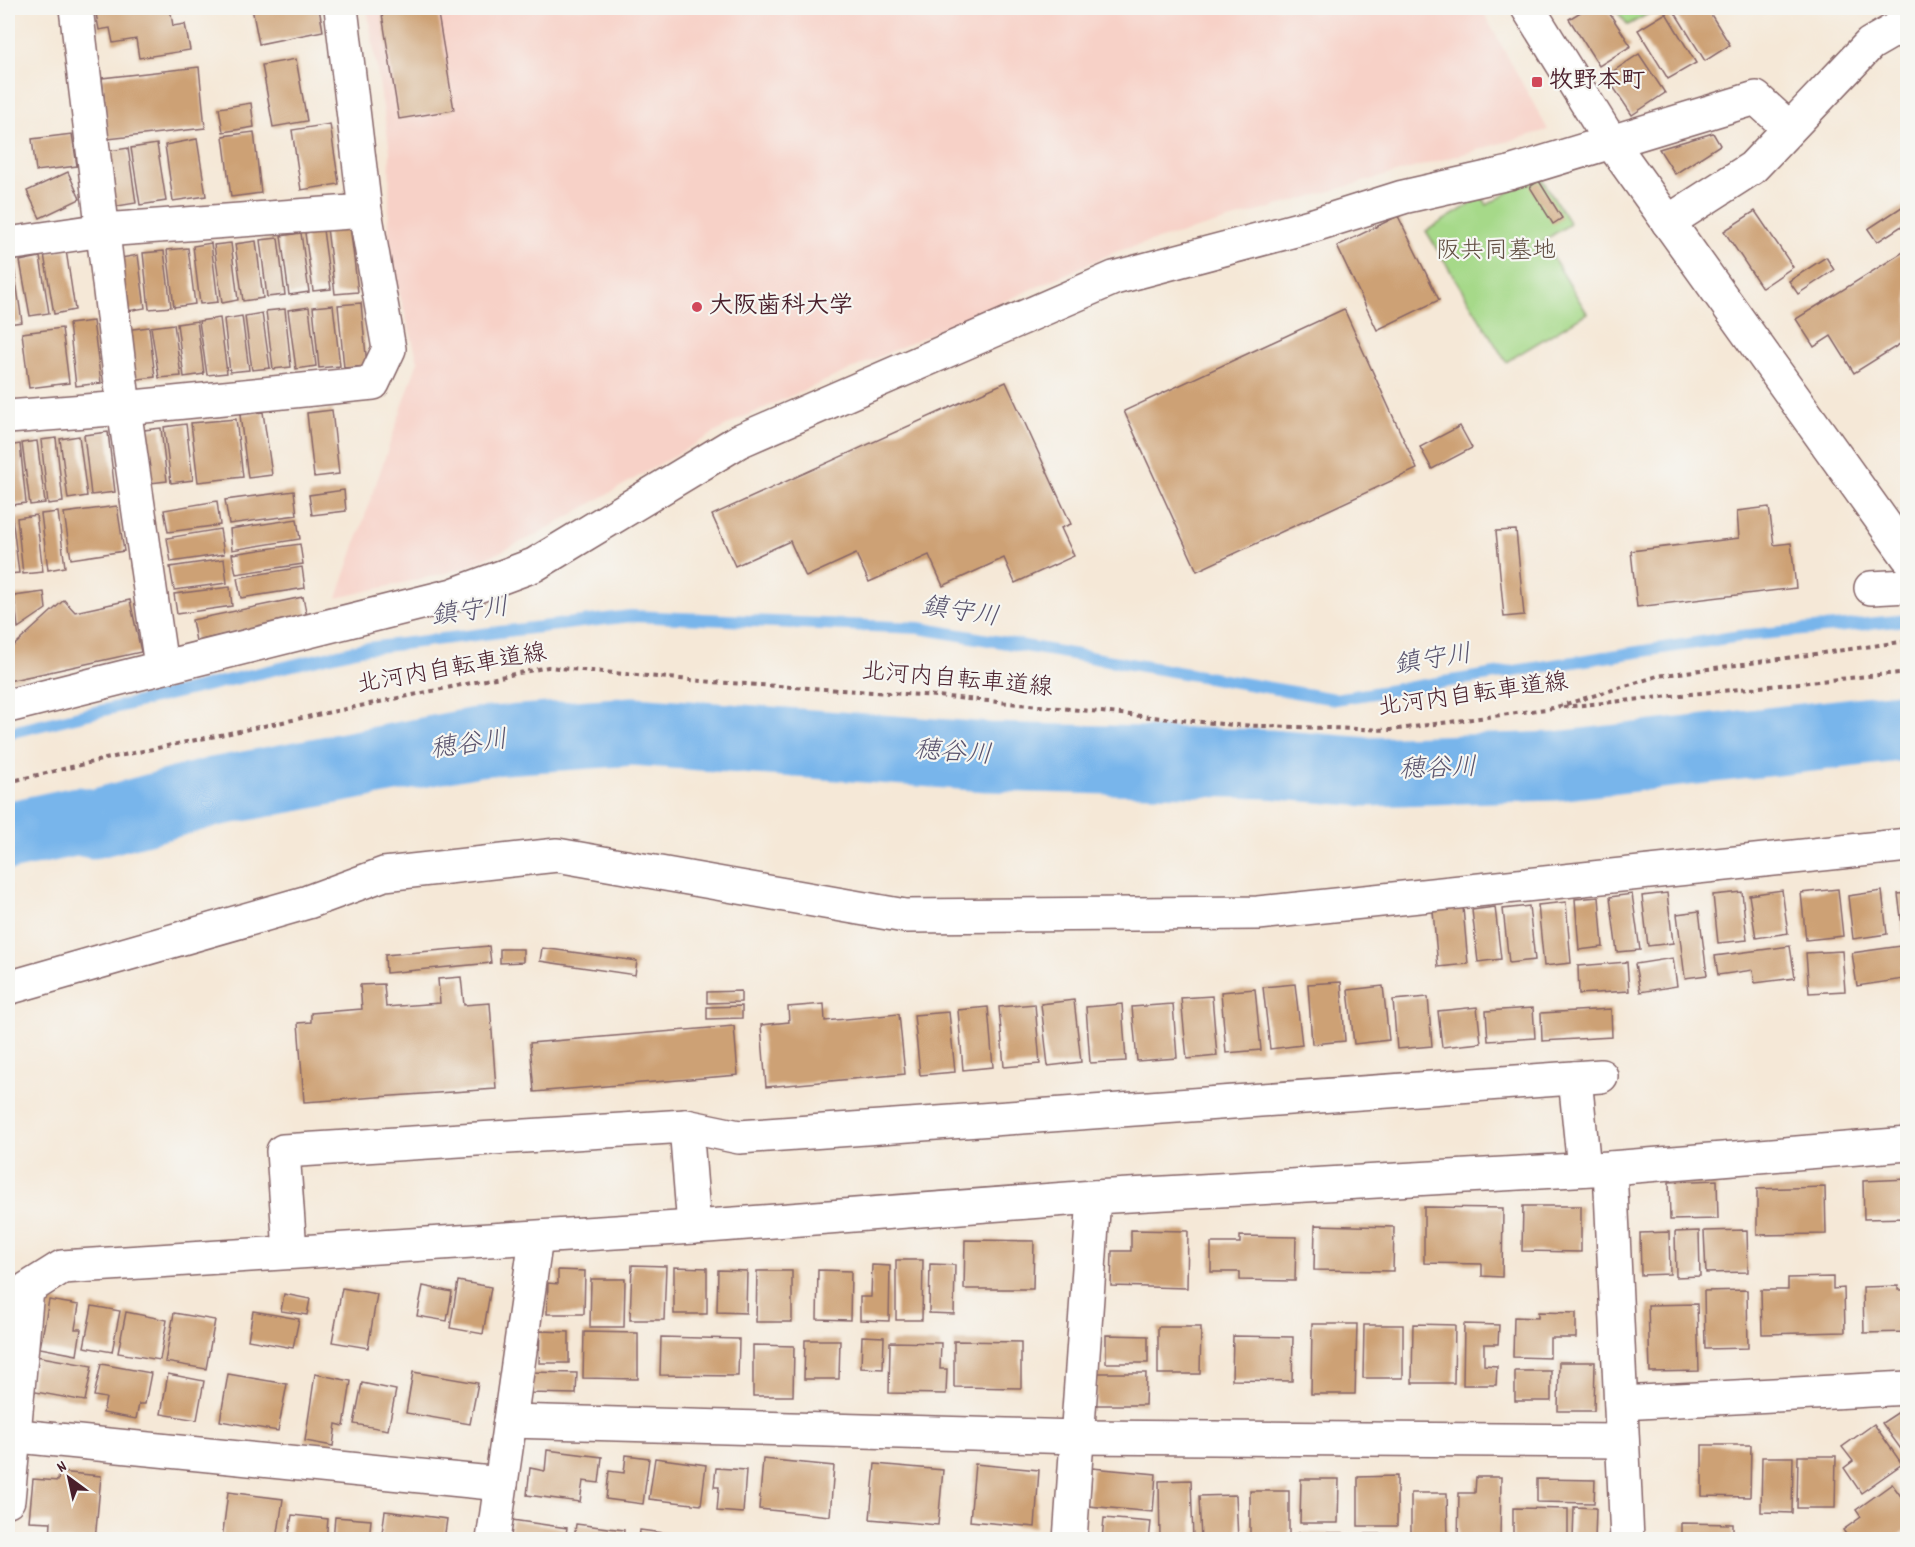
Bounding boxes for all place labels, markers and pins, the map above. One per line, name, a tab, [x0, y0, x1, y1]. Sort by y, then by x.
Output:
place label: 牧野本町	[1549, 65, 1645, 99]
marker: 牧野本町	[1530, 75, 1544, 89]
place label: 大阪歯科大学	[709, 290, 853, 324]
marker: 大阪歯科大学	[690, 300, 704, 314]

